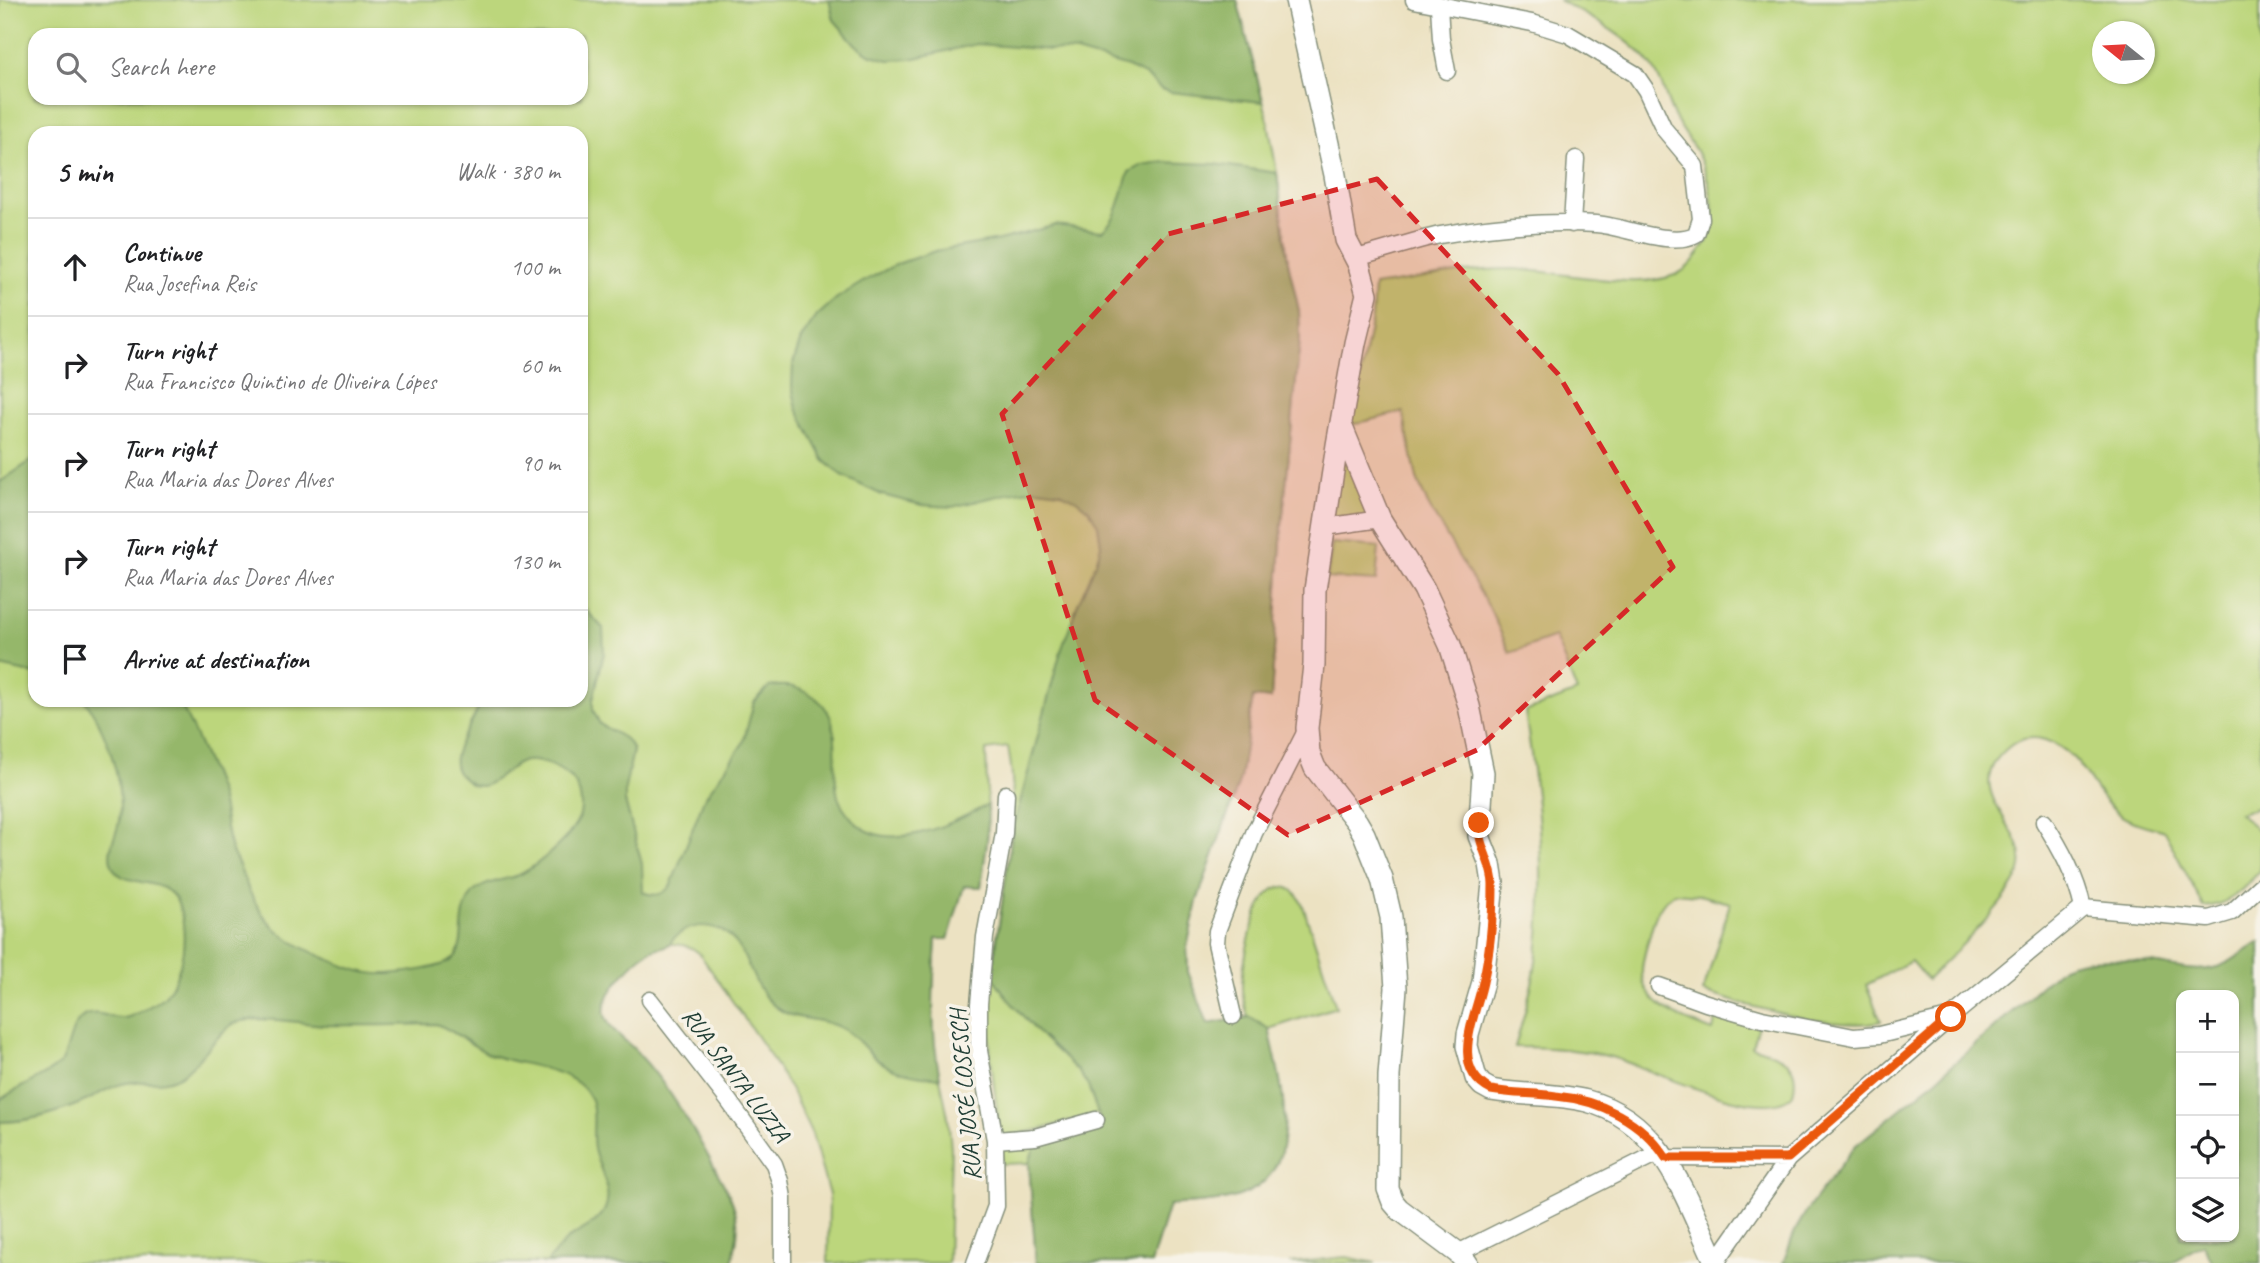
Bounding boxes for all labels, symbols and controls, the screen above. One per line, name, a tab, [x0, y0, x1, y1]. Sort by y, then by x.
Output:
north arrow	[2092, 21, 2155, 84]
search box	[28, 28, 588, 105]
icon: search	[52, 48, 90, 86]
text: Search here	[108, 50, 214, 83]
text: 5 min	[56, 153, 113, 191]
text: Walk · 380 m	[456, 157, 560, 186]
text: Continue	[123, 236, 201, 269]
icon: ahead	[56, 248, 94, 286]
text: 100 m	[511, 253, 560, 282]
text: Rua Josefina Reis	[123, 269, 256, 298]
text: Turn right	[123, 334, 214, 367]
icon: right	[56, 346, 94, 384]
text: 60 m	[521, 351, 560, 380]
text: Rua Francisco Quintino de Oliveira Lópes	[123, 367, 436, 396]
text: Turn right	[123, 432, 214, 465]
icon: right	[56, 444, 94, 482]
text: 90 m	[521, 449, 560, 478]
text: Rua Maria das Dores Alves	[123, 465, 332, 494]
text: Turn right	[123, 530, 214, 563]
icon: right	[56, 542, 94, 580]
text: 130 m	[511, 547, 560, 576]
text: Rua Maria das Dores Alves	[123, 563, 332, 592]
icon: arrive	[56, 640, 94, 678]
text: Arrive at destination	[123, 643, 309, 676]
route end	[1463, 807, 1494, 838]
map controls	[2176, 990, 2239, 1242]
button: +	[2176, 990, 2239, 1053]
route start	[1935, 1001, 1966, 1032]
street label: RUA SANTA LUZIA	[676, 1002, 797, 1149]
street label: RUA JOSÉ LOSESCH	[942, 1005, 987, 1182]
button: −	[2176, 1053, 2239, 1116]
button: locate	[2176, 1116, 2239, 1179]
button: layers	[2176, 1179, 2239, 1242]

